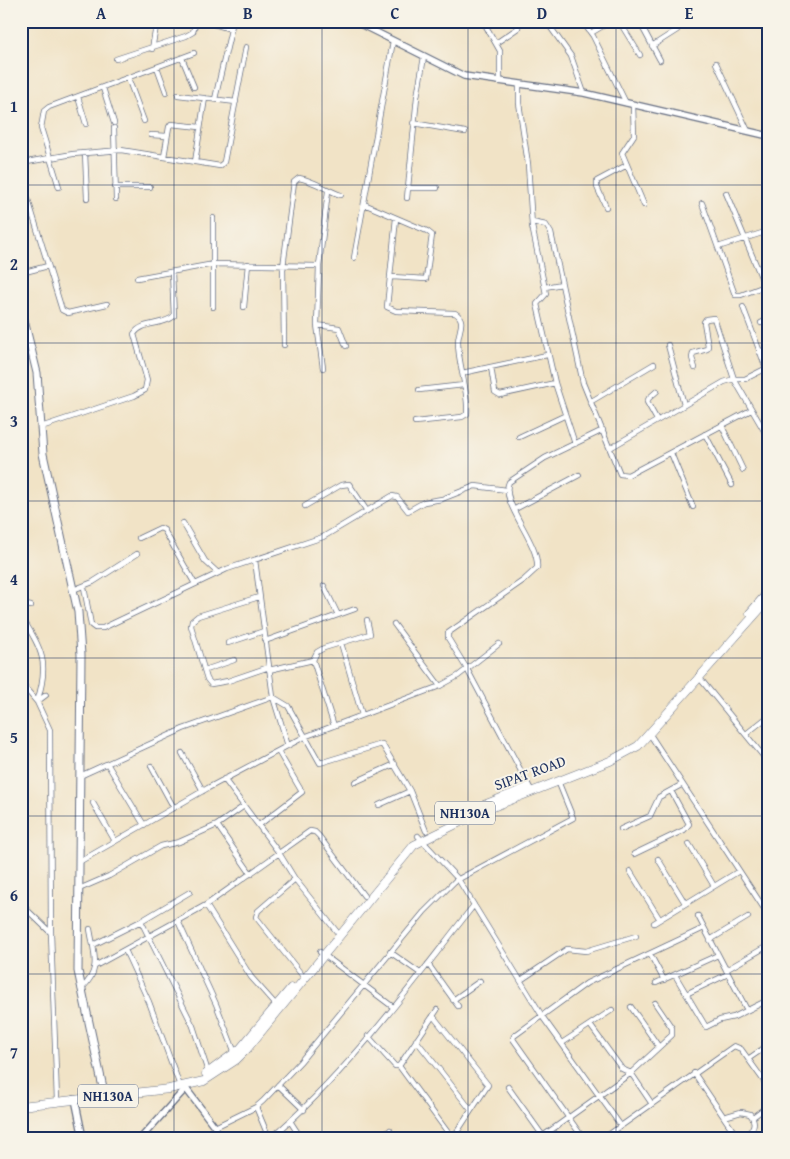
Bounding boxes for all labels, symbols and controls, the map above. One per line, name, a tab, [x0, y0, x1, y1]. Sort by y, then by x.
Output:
text: A	[96, 1, 107, 25]
text: B	[243, 1, 253, 25]
text: C	[390, 1, 400, 25]
text: D	[537, 1, 547, 25]
text: E	[685, 1, 694, 25]
text: 1	[10, 94, 18, 118]
text: 2	[10, 252, 18, 276]
text: 3	[10, 409, 18, 433]
text: 4	[10, 567, 18, 591]
text: 5	[10, 725, 18, 749]
street label: SIPAT ROAD	[491, 750, 569, 795]
road number: NH130A	[435, 801, 495, 824]
text: 6	[10, 883, 18, 907]
text: 7	[10, 1040, 18, 1064]
road number: NH130A	[78, 1084, 138, 1108]

